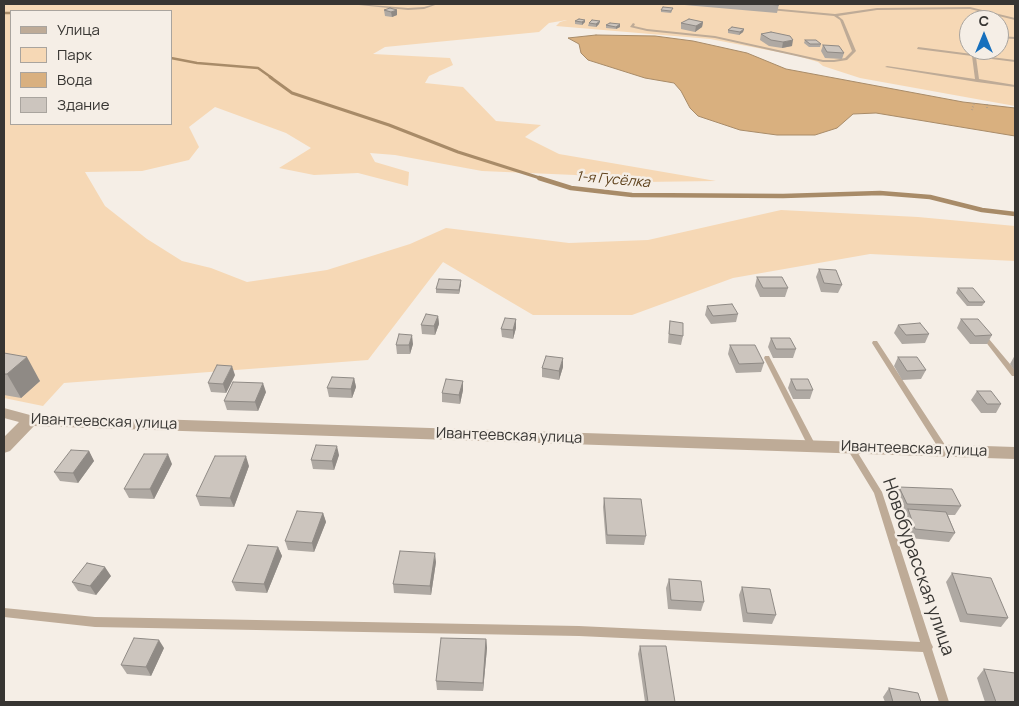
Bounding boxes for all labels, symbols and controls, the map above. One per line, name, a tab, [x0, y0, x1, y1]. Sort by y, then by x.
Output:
legend	[10, 10, 172, 125]
north arrow	[959, 10, 1009, 60]
text: С	[979, 11, 989, 30]
text: Улица	[57, 19, 100, 40]
text: Парк	[57, 44, 92, 65]
text: Вода	[57, 69, 92, 90]
text: Здание	[57, 94, 109, 115]
water label: 1-я Гусёлка	[575, 168, 651, 192]
street label: Ивантеевская улица	[31, 410, 177, 434]
street label: Ивантеевская улица	[436, 424, 582, 448]
street label: Ивантеевская улица	[841, 437, 987, 461]
street label: Новобурасская улица	[877, 475, 959, 659]

